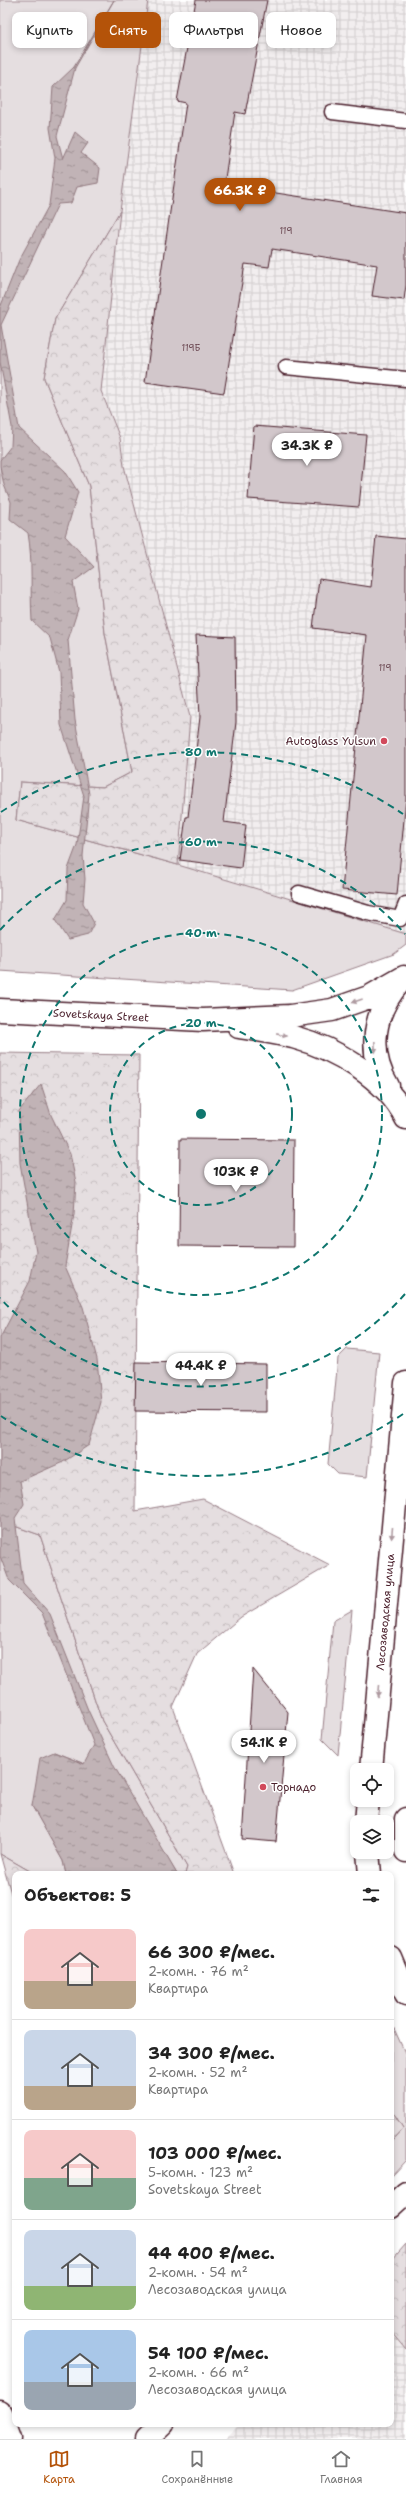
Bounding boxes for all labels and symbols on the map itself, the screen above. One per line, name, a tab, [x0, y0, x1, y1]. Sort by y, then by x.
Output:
pin: 66.3K ₽	[203, 178, 277, 212]
house number: 119	[279, 225, 293, 237]
house number: 119Б	[181, 342, 201, 354]
pin: 34.3K ₽	[270, 433, 344, 467]
house number: 119	[378, 662, 392, 674]
place label: Autoglass Yulsun	[286, 734, 376, 749]
marker: Autoglass Yulsun	[379, 736, 389, 746]
text: 80 m	[185, 744, 217, 760]
text: 60 m	[185, 834, 217, 850]
text: 40 m	[185, 925, 217, 941]
one-way arrow	[351, 999, 363, 1005]
street label: Sovetskaya Street	[53, 1005, 150, 1026]
text: 20 m	[185, 1015, 217, 1031]
one-way arrow	[276, 1032, 288, 1038]
one-way arrow	[372, 1041, 378, 1054]
centre of rings	[194, 1107, 208, 1121]
pin: 103K ₽	[203, 1159, 269, 1193]
pin: 44.4K ₽	[164, 1353, 238, 1387]
one-way arrow	[389, 1527, 396, 1539]
street label: Лесозаводская улица	[373, 1553, 398, 1671]
one-way arrow	[375, 1685, 381, 1697]
pin: 54.1K ₽	[227, 1730, 301, 1764]
place label: Торнадо	[271, 1780, 317, 1795]
marker: Торнадо	[258, 1782, 268, 1792]

